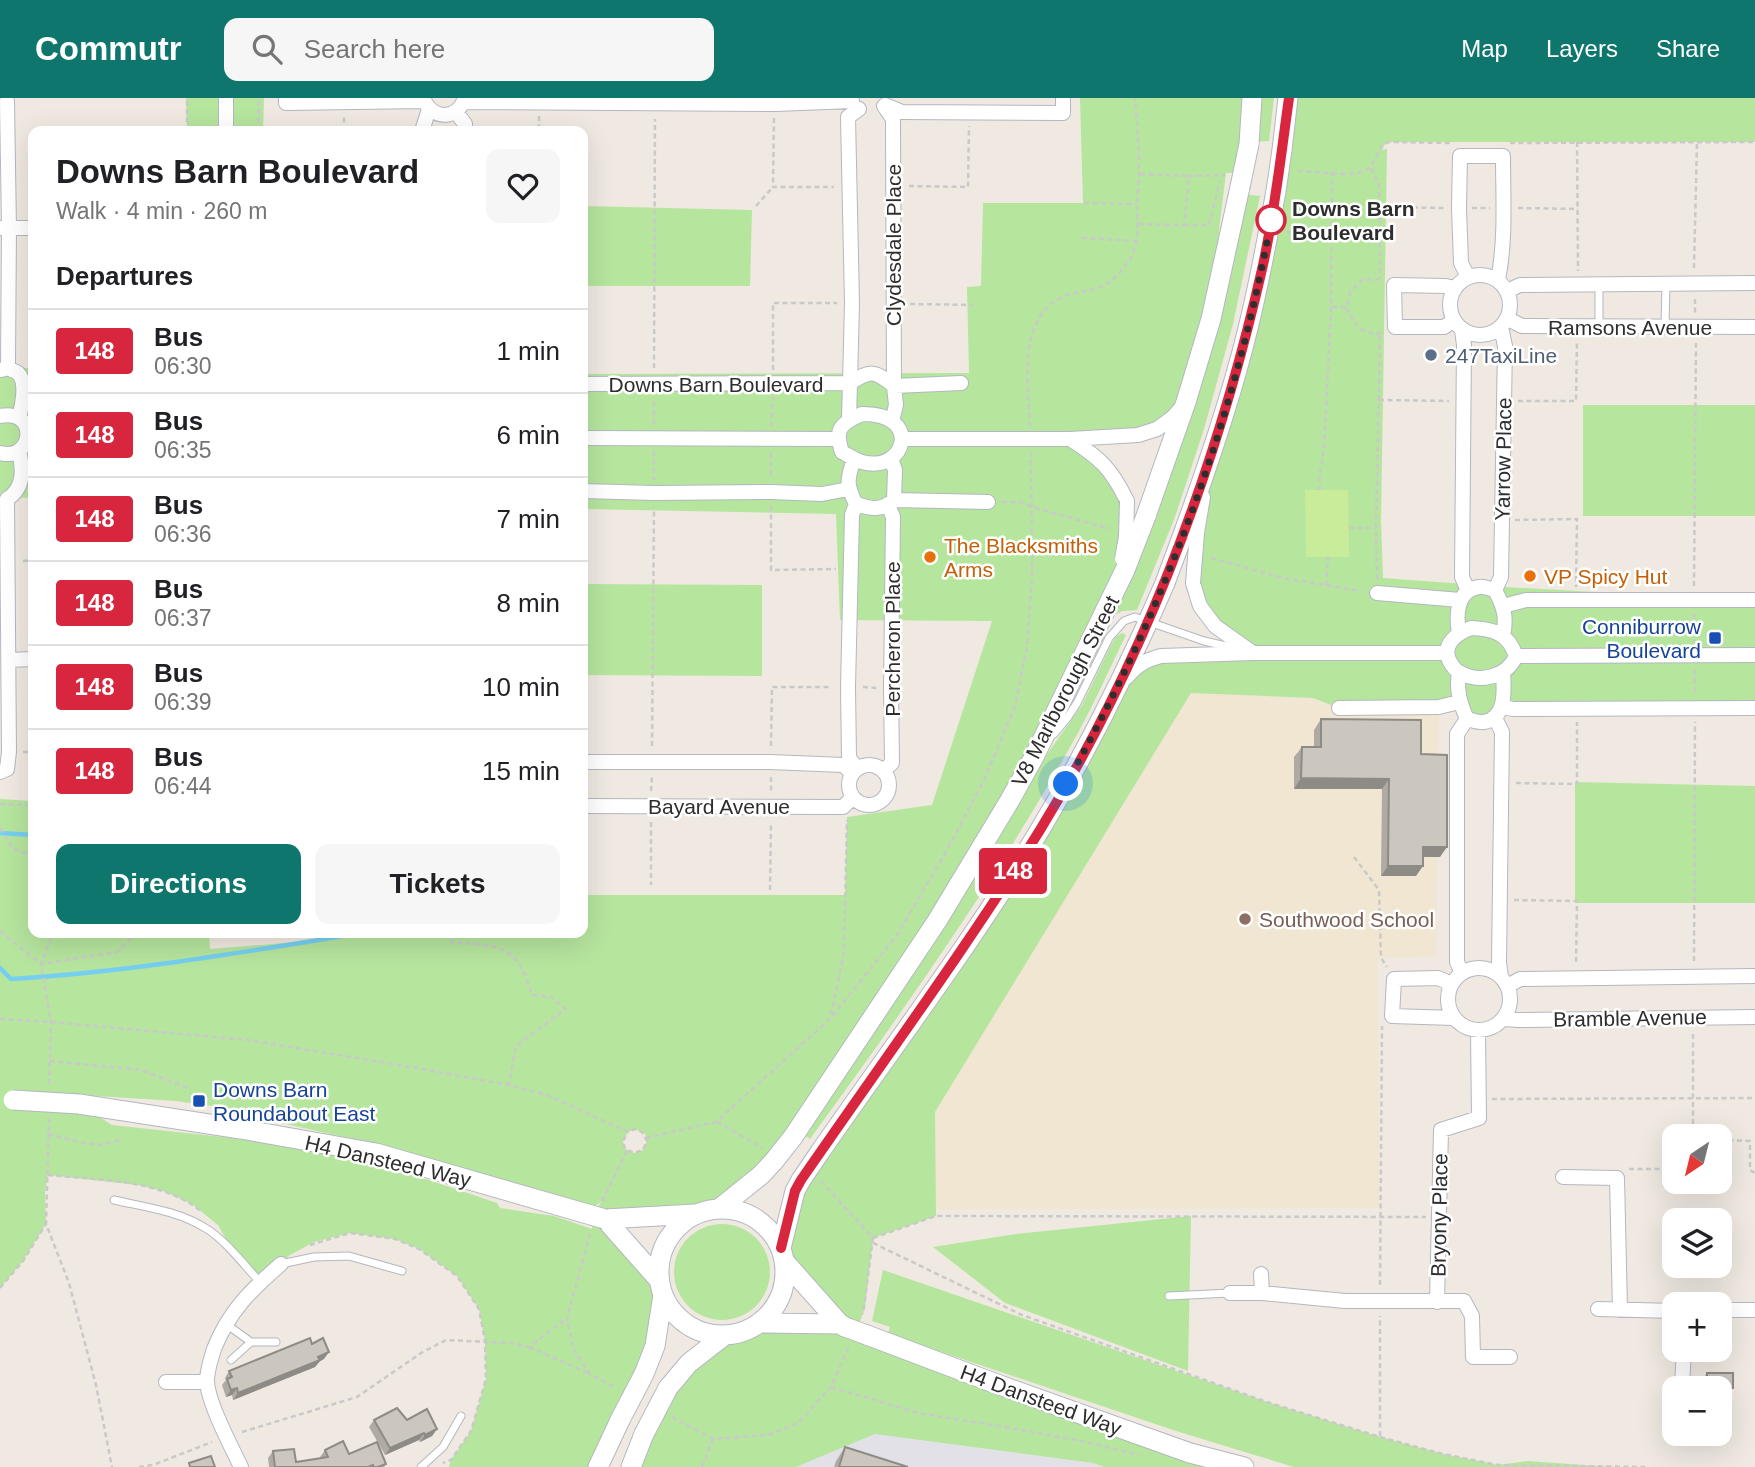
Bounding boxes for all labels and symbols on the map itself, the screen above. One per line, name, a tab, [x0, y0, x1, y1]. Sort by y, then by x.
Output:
street label: Clydesdale Place	[882, 164, 905, 326]
place label: Downs Barn Boulevard	[1292, 197, 1415, 244]
marker: Downs Barn Boulevard	[1256, 205, 1286, 235]
street label: Ramsons Avenue	[1548, 316, 1712, 339]
place label: 247TaxiLine	[1445, 344, 1557, 367]
marker: 247TaxiLine	[1423, 347, 1439, 363]
street label: Downs Barn Boulevard	[609, 373, 823, 396]
street label: Yarrow Place	[1490, 397, 1516, 521]
place label: The Blacksmiths Arms	[944, 534, 1098, 581]
marker: The Blacksmiths Arms	[922, 549, 938, 565]
street label: Percheron Place	[881, 561, 904, 717]
place label: VP Spicy Hut	[1544, 565, 1667, 588]
marker: VP Spicy Hut	[1522, 568, 1538, 584]
street label: V8 Marlborough Street	[1007, 592, 1123, 790]
place label: Conniburrow Boulevard	[1582, 615, 1702, 662]
marker: Conniburrow Boulevard	[1707, 630, 1723, 646]
your location	[1048, 766, 1083, 801]
street label: Bayard Avenue	[648, 795, 790, 818]
line badge: 148	[973, 848, 1053, 894]
place label: Southwood School	[1259, 908, 1434, 931]
marker: Southwood School	[1237, 911, 1253, 927]
street label: Bramble Avenue	[1553, 1005, 1707, 1031]
place label: Downs Barn Roundabout East	[213, 1078, 375, 1125]
marker: Downs Barn Roundabout East	[191, 1093, 207, 1109]
north arrow	[1662, 1124, 1732, 1194]
street label: H4 Dansteed Way	[303, 1131, 474, 1191]
street label: Bryony Place	[1426, 1153, 1452, 1277]
street label: H4 Dansteed Way	[957, 1360, 1125, 1440]

